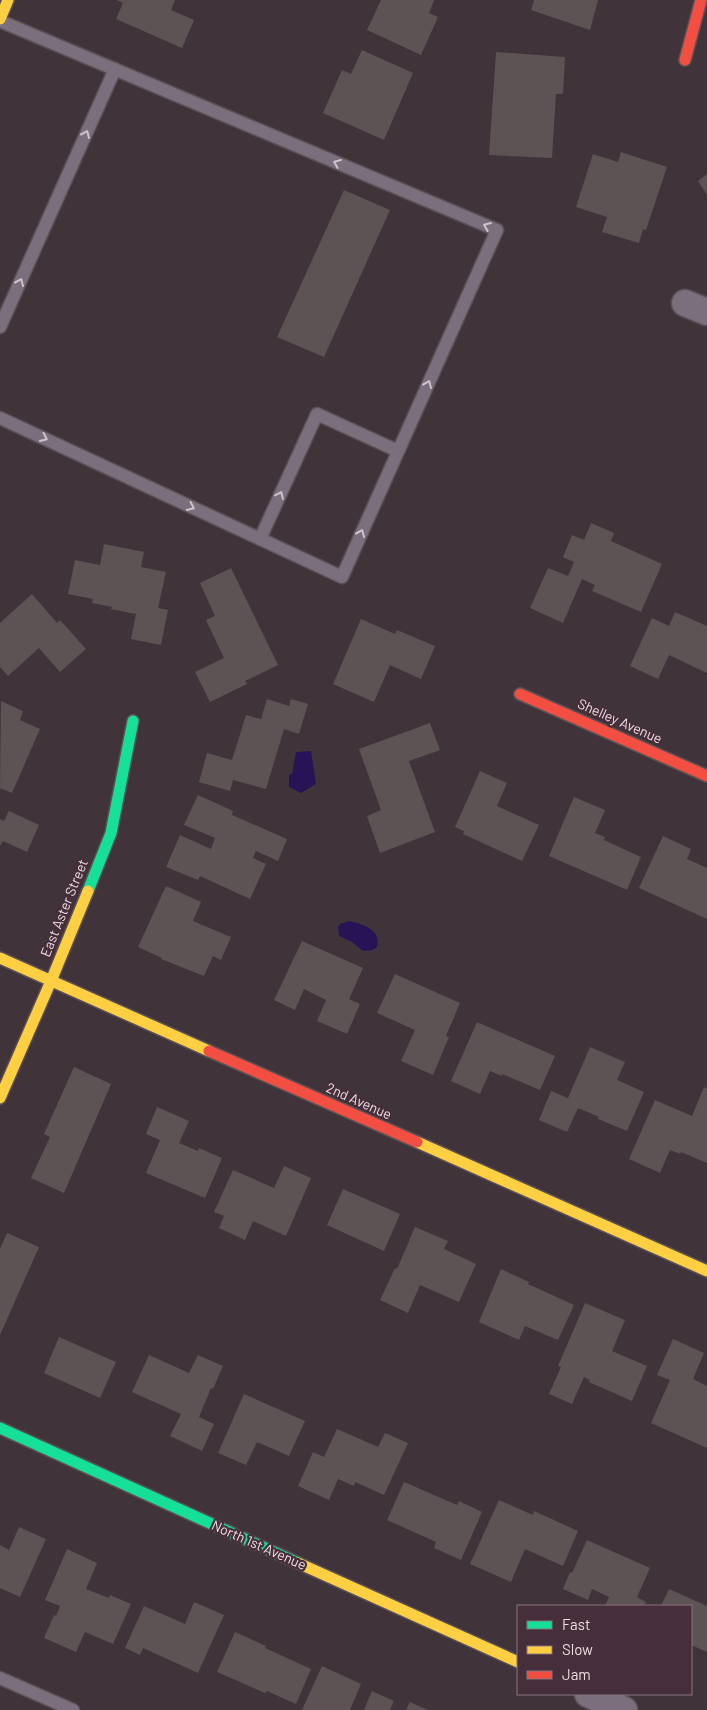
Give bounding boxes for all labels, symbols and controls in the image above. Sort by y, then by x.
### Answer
one-way arrow [79,130,90,139]
one-way arrow [333,158,342,169]
one-way arrow [483,221,492,232]
one-way arrow [13,278,24,287]
one-way arrow [421,380,432,389]
one-way arrow [39,432,48,442]
one-way arrow [274,491,284,500]
one-way arrow [186,501,195,511]
one-way arrow [355,529,366,538]
street label: Shelley Avenue [575,694,665,747]
street label: East Aster Street [36,856,91,959]
street label: 2nd Avenue [324,1079,395,1123]
street label: North 1st Avenue [209,1516,309,1573]
legend [517,1605,692,1695]
text: Fast [562,1615,590,1633]
text: Slow [562,1640,593,1658]
text: Jam [562,1665,591,1683]

